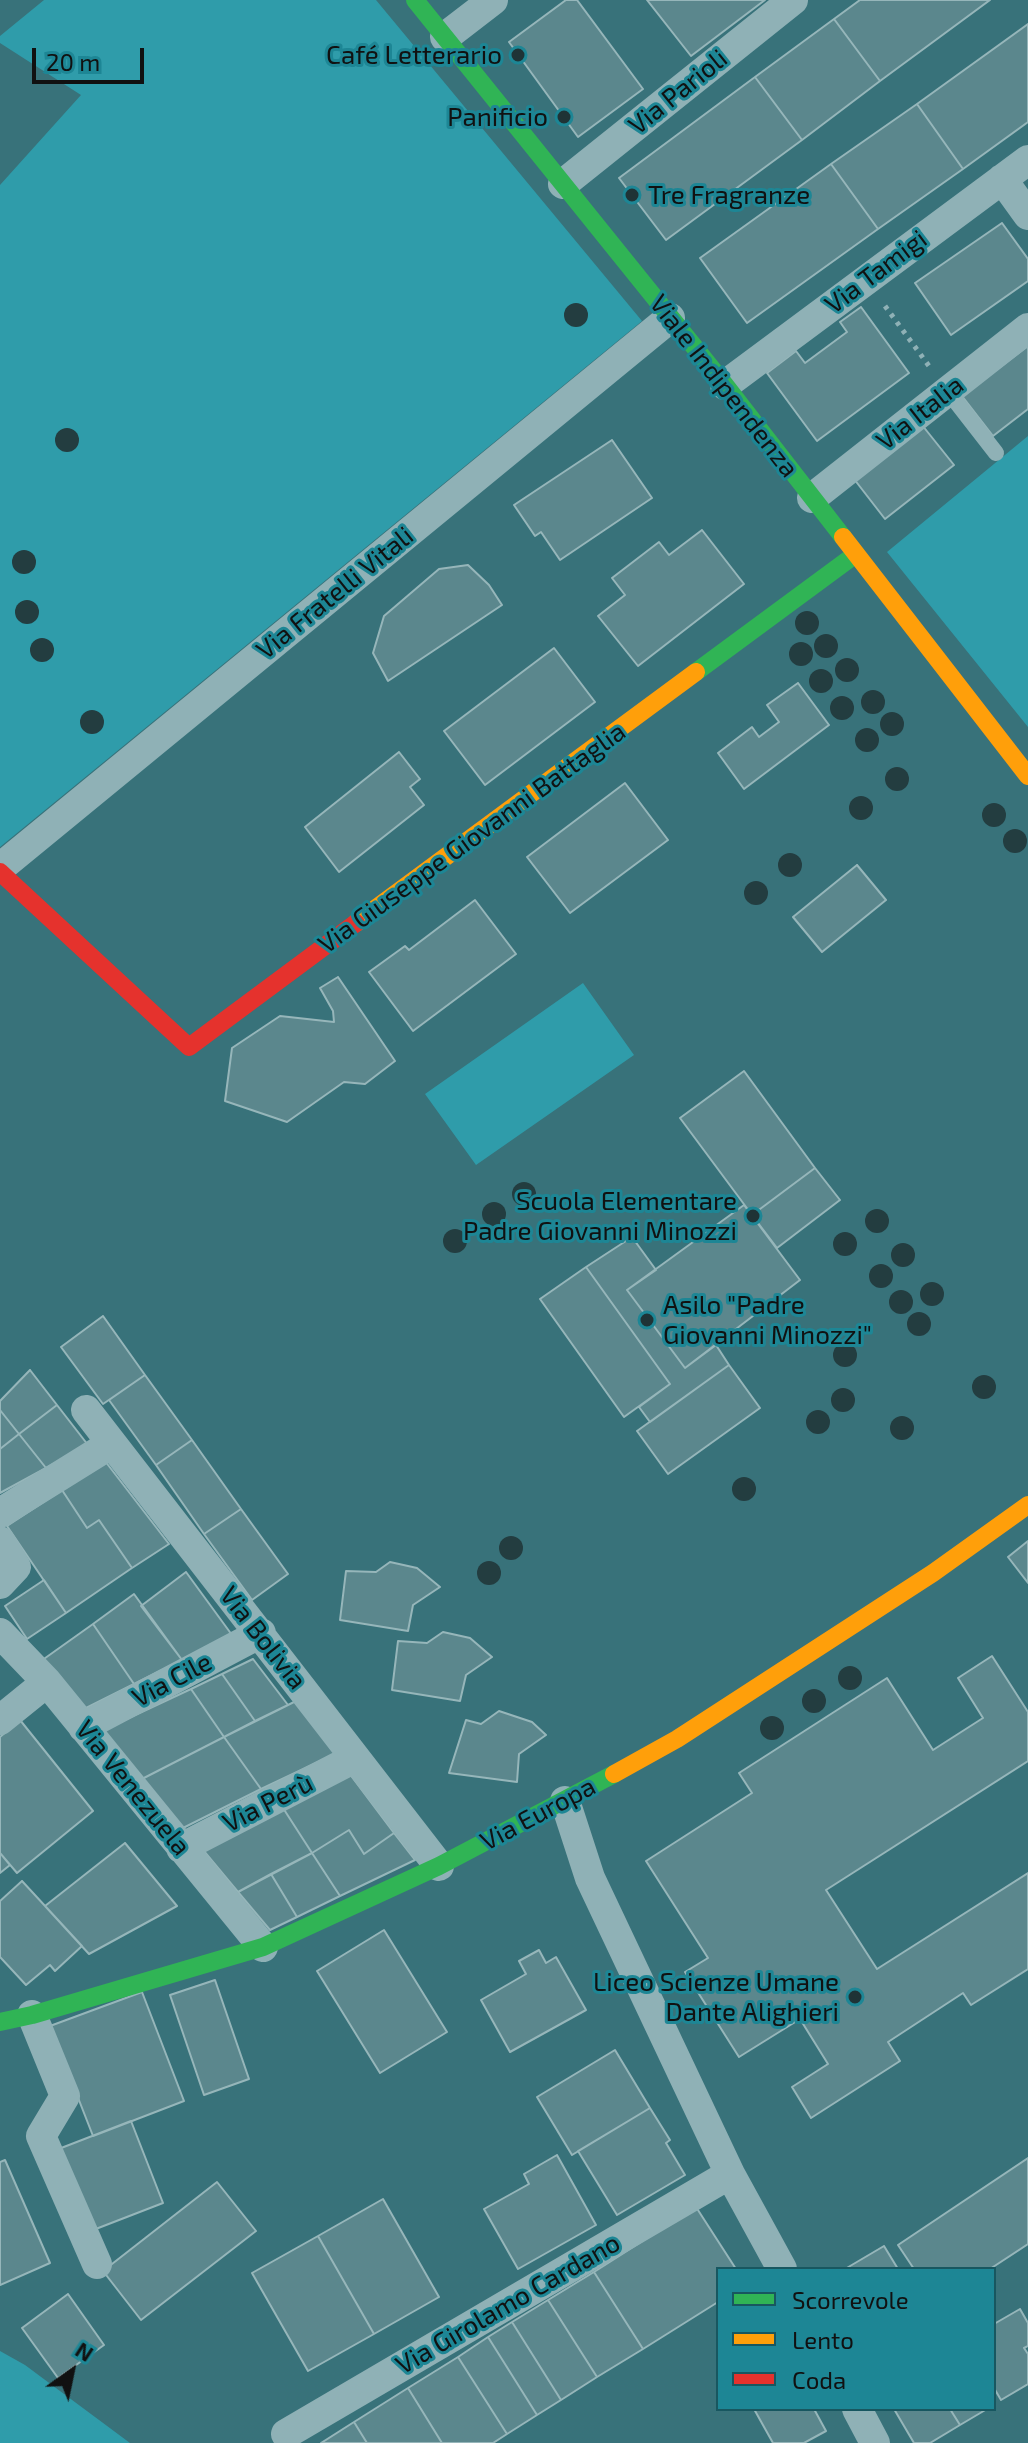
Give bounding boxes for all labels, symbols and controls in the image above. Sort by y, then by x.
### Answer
scale bar [36,32,148,82]
place label: Café Letterario [326,39,502,71]
street label: Via Parioli [622,43,734,141]
marker: Café Letterario [509,46,527,64]
text: 20 m [46,47,100,76]
place label: Panificio [447,101,548,133]
marker: Panificio [555,108,573,126]
place label: Tre Fragranze [648,179,810,211]
marker: Tre Fragranze [623,186,641,204]
street label: Via Tamigi [819,224,933,320]
street label: Viale Indipendenza [643,289,805,483]
street label: Via Italia [870,369,970,457]
street label: Via Fratelli Vitali [250,520,420,666]
street label: Via Giuseppe Giovanni Battaglia [312,716,632,960]
place label: Scuola Elementare Padre Giovanni Minozzi [463,1185,737,1246]
marker: Scuola Elementare Padre Giovanni Minozzi [744,1207,762,1225]
place label: Asilo "Padre Giovanni Minozzi" [663,1289,872,1350]
marker: Asilo "Padre Giovanni Minozzi" [638,1311,656,1329]
street label: Via Bolivia [213,1580,313,1696]
street label: Via Cile [127,1646,217,1714]
street label: Via Venezuela [69,1714,197,1862]
street label: Via Perù [218,1767,318,1839]
street label: Via Europa [475,1771,601,1857]
place label: Liceo Scienze Umane Dante Alighieri [593,1966,839,2028]
marker: Liceo Scienze Umane Dante Alighieri [846,1988,864,2006]
street label: Via Girolamo Cardano [390,2227,626,2381]
legend [716,2267,996,2411]
text: Scorrevole [792,2285,909,2314]
text: Lento [792,2325,854,2354]
north arrow [32,2331,112,2411]
text: N [71,2336,99,2366]
text: Coda [792,2365,846,2394]

